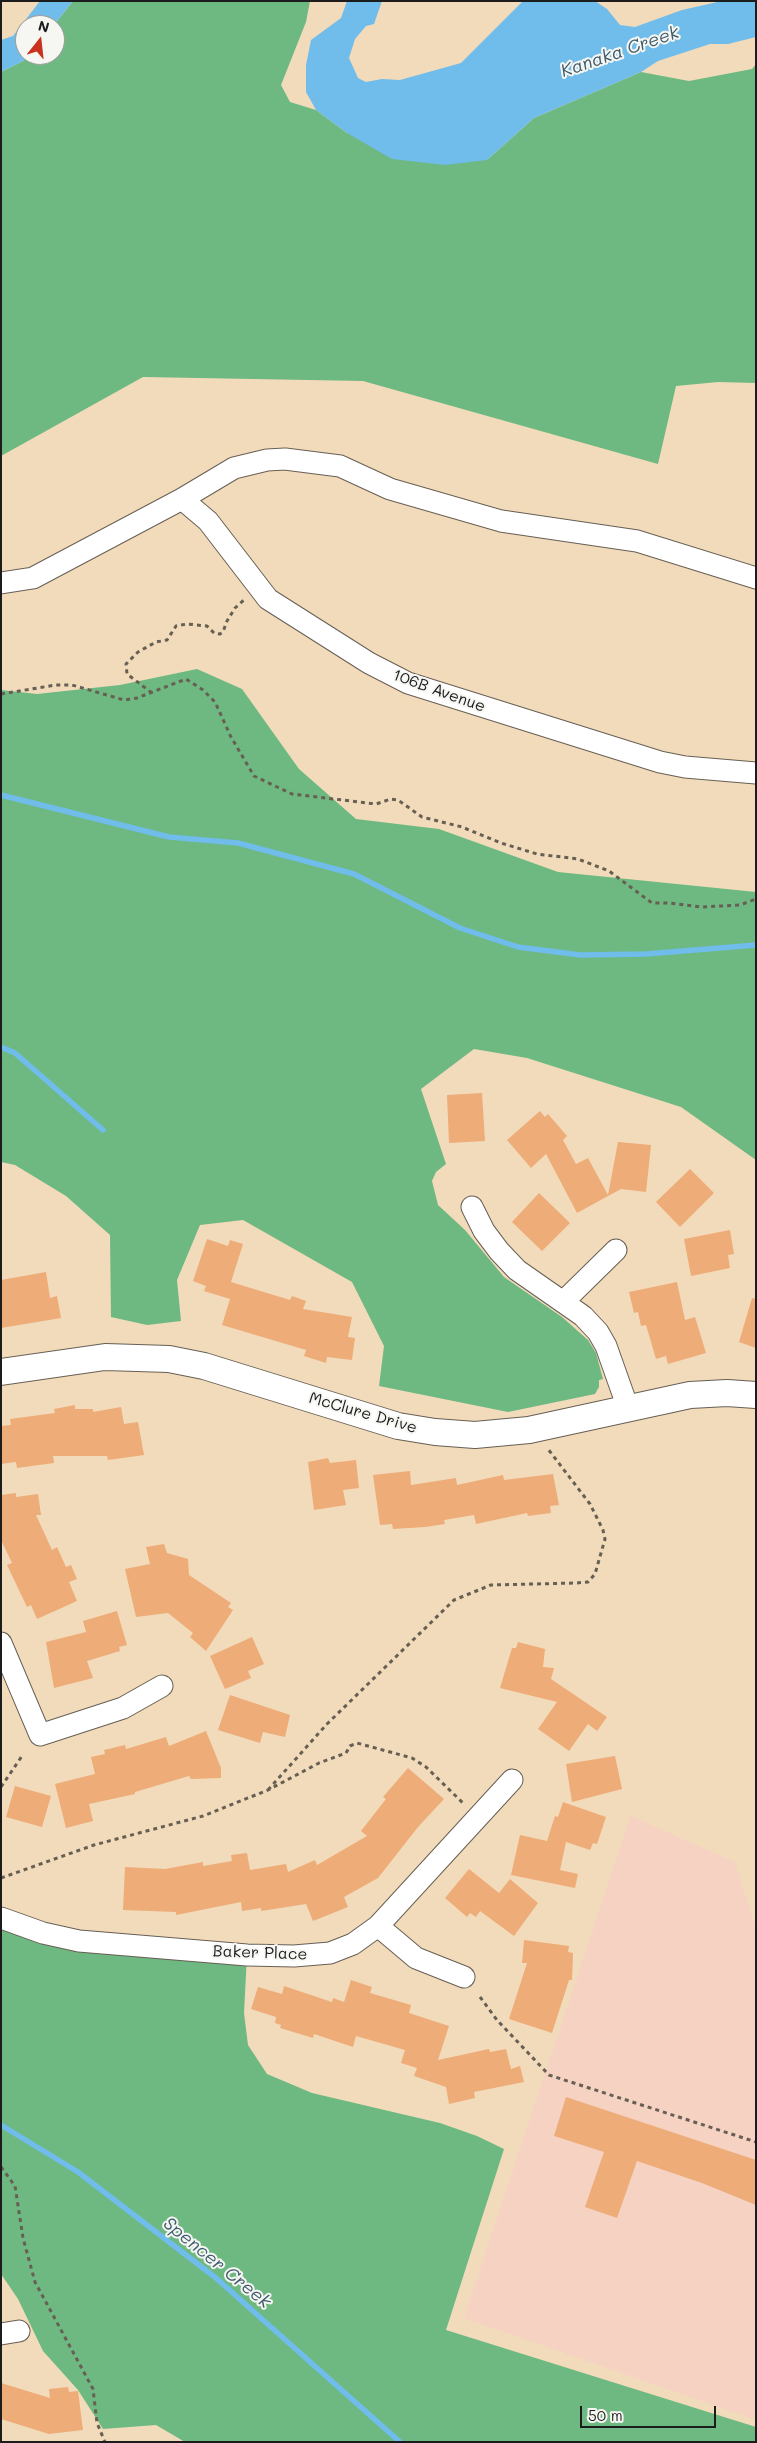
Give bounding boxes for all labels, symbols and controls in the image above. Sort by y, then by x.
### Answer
north arrow [15,15,65,65]
text: N [36,15,52,37]
water label: Kanaka Creek [558,22,682,82]
street label: 106B Avenue [390,665,488,717]
street label: McClure Drive [307,1388,419,1438]
street label: Baker Place [212,1942,308,1964]
water label: Spencer Creek [159,2213,275,2313]
scale bar [582,2396,718,2428]
text: 50 m [588,2405,623,2425]

